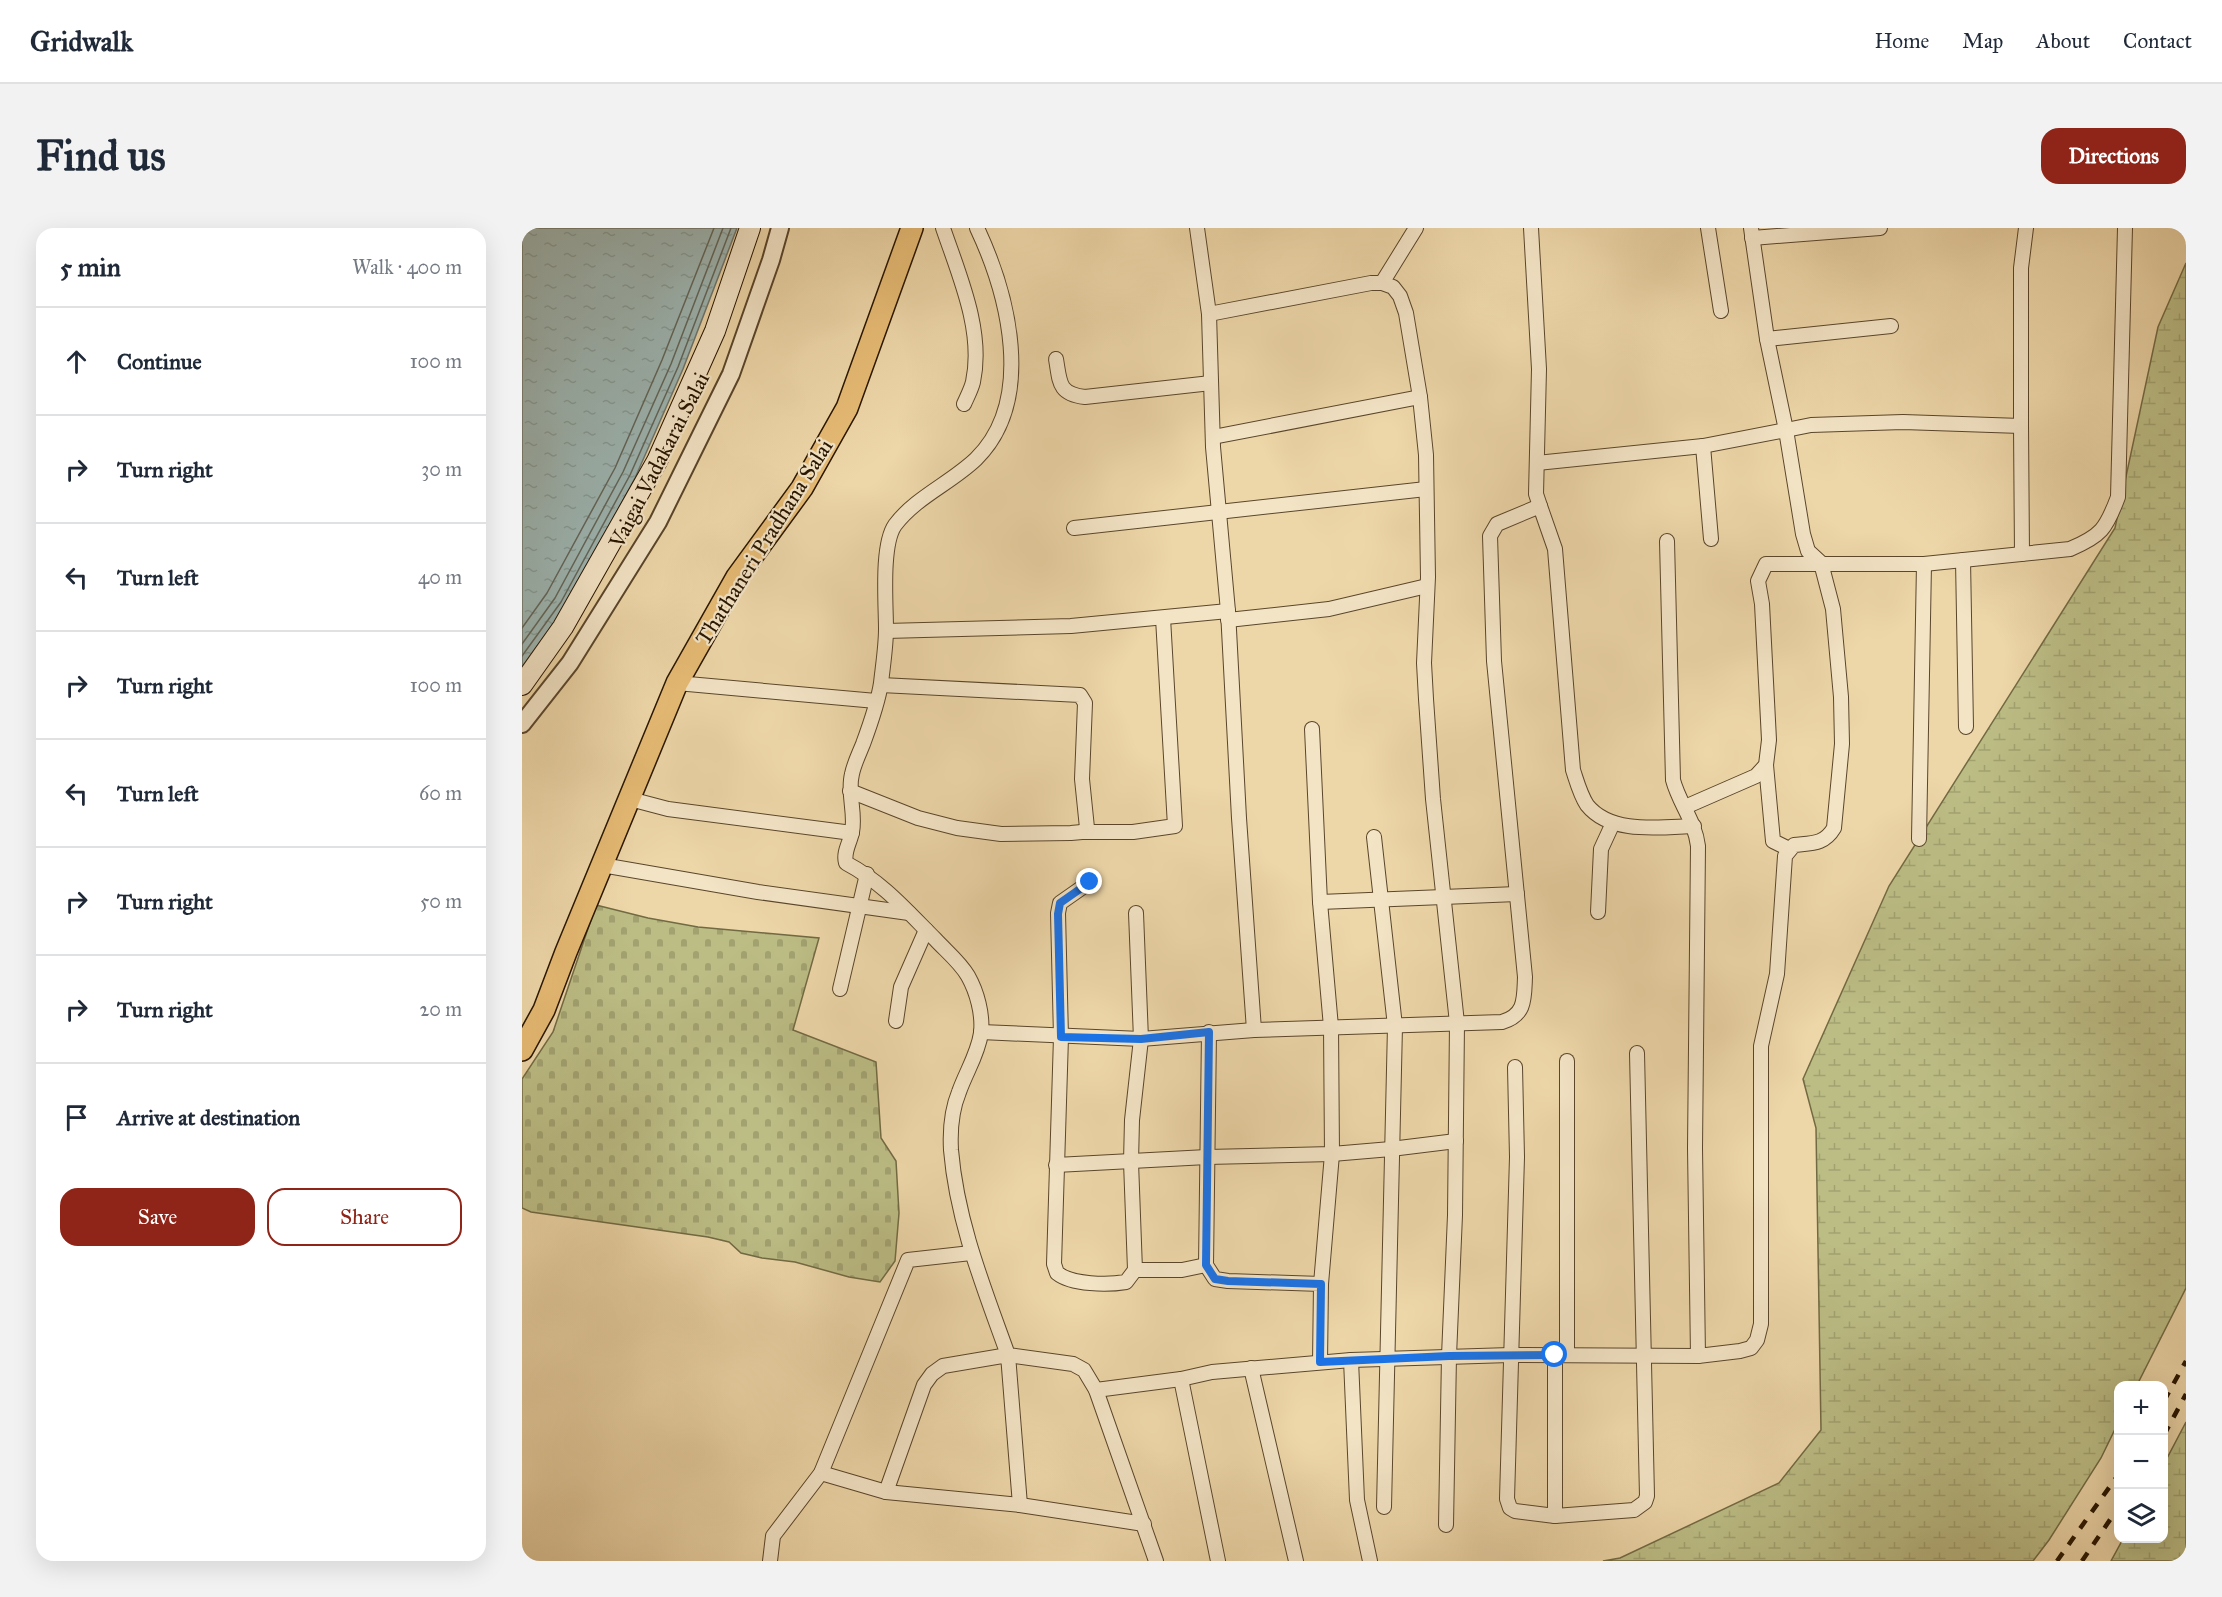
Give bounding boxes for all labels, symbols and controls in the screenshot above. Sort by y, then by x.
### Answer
text: Gridwalk [30,24,133,59]
text: Home [1874,28,1929,54]
text: Map [1962,28,2003,54]
text: About [2036,28,2090,54]
text: Contact [2123,28,2192,54]
button: Directions [2041,128,2186,184]
text: Find us [36,130,166,182]
text: 5 min [60,251,121,283]
text: Walk · 400 m [352,255,462,279]
icon: ahead [60,345,93,378]
text: Continue [117,348,202,375]
text: 100 m [410,349,462,373]
street label: Vaigai Vadakarai Salai [603,368,715,553]
street label: Thathaneri Pradhana Salai [690,434,838,650]
icon: right [60,453,93,486]
text: Turn right [117,456,213,483]
text: 30 m [421,457,462,481]
icon: left [60,561,93,594]
text: Turn left [117,564,199,591]
text: 40 m [418,565,462,589]
icon: right [60,669,93,702]
text: Turn right [117,672,213,699]
text: 100 m [410,673,462,697]
icon: left [60,777,93,810]
text: Turn left [117,780,199,807]
text: 60 m [419,781,462,805]
route end [1076,868,1102,894]
icon: right [60,885,93,918]
text: Turn right [117,888,213,915]
text: 50 m [420,889,462,913]
icon: right [60,993,93,1026]
text: Turn right [117,996,213,1023]
text: 20 m [419,997,462,1021]
icon: arrive [60,1101,93,1134]
text: Arrive at destination [117,1104,300,1131]
button: Save [60,1188,255,1246]
button: Share [267,1188,462,1246]
route start [1541,1341,1567,1367]
map controls [2114,1381,2168,1543]
button: + [2114,1381,2168,1435]
button: − [2114,1435,2168,1489]
button: layers [2114,1489,2168,1543]

